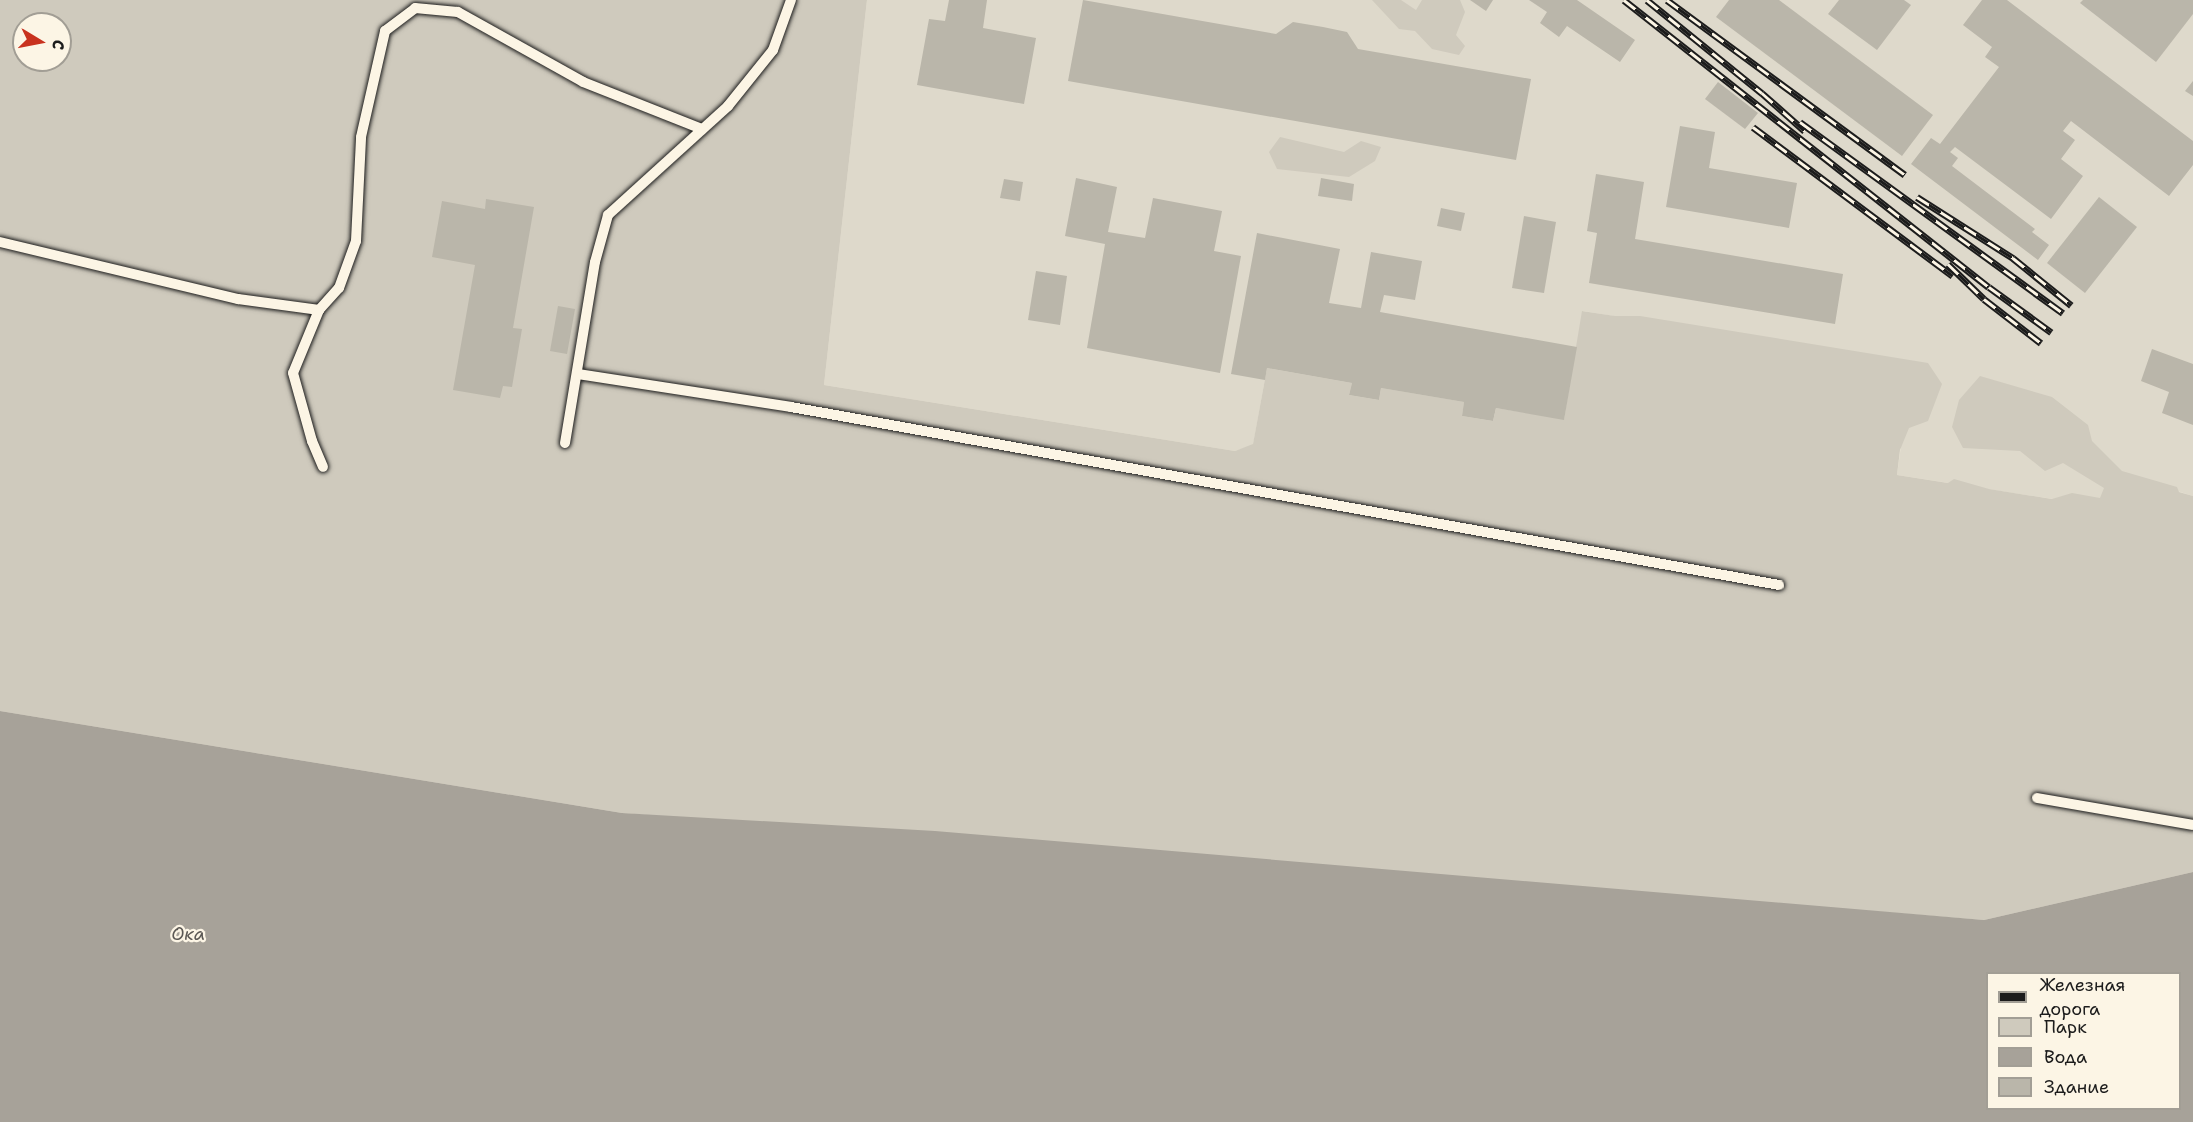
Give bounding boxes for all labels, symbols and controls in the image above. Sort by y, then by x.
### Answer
north arrow [12,12,72,72]
text: С [47,38,69,52]
water label: Ока [171,923,205,945]
legend [1986,972,2181,1110]
text: Железная дорога [2039,973,2125,1021]
text: Парк [2044,1015,2087,1039]
text: Вода [2044,1045,2087,1069]
text: Здание [2044,1075,2109,1099]

